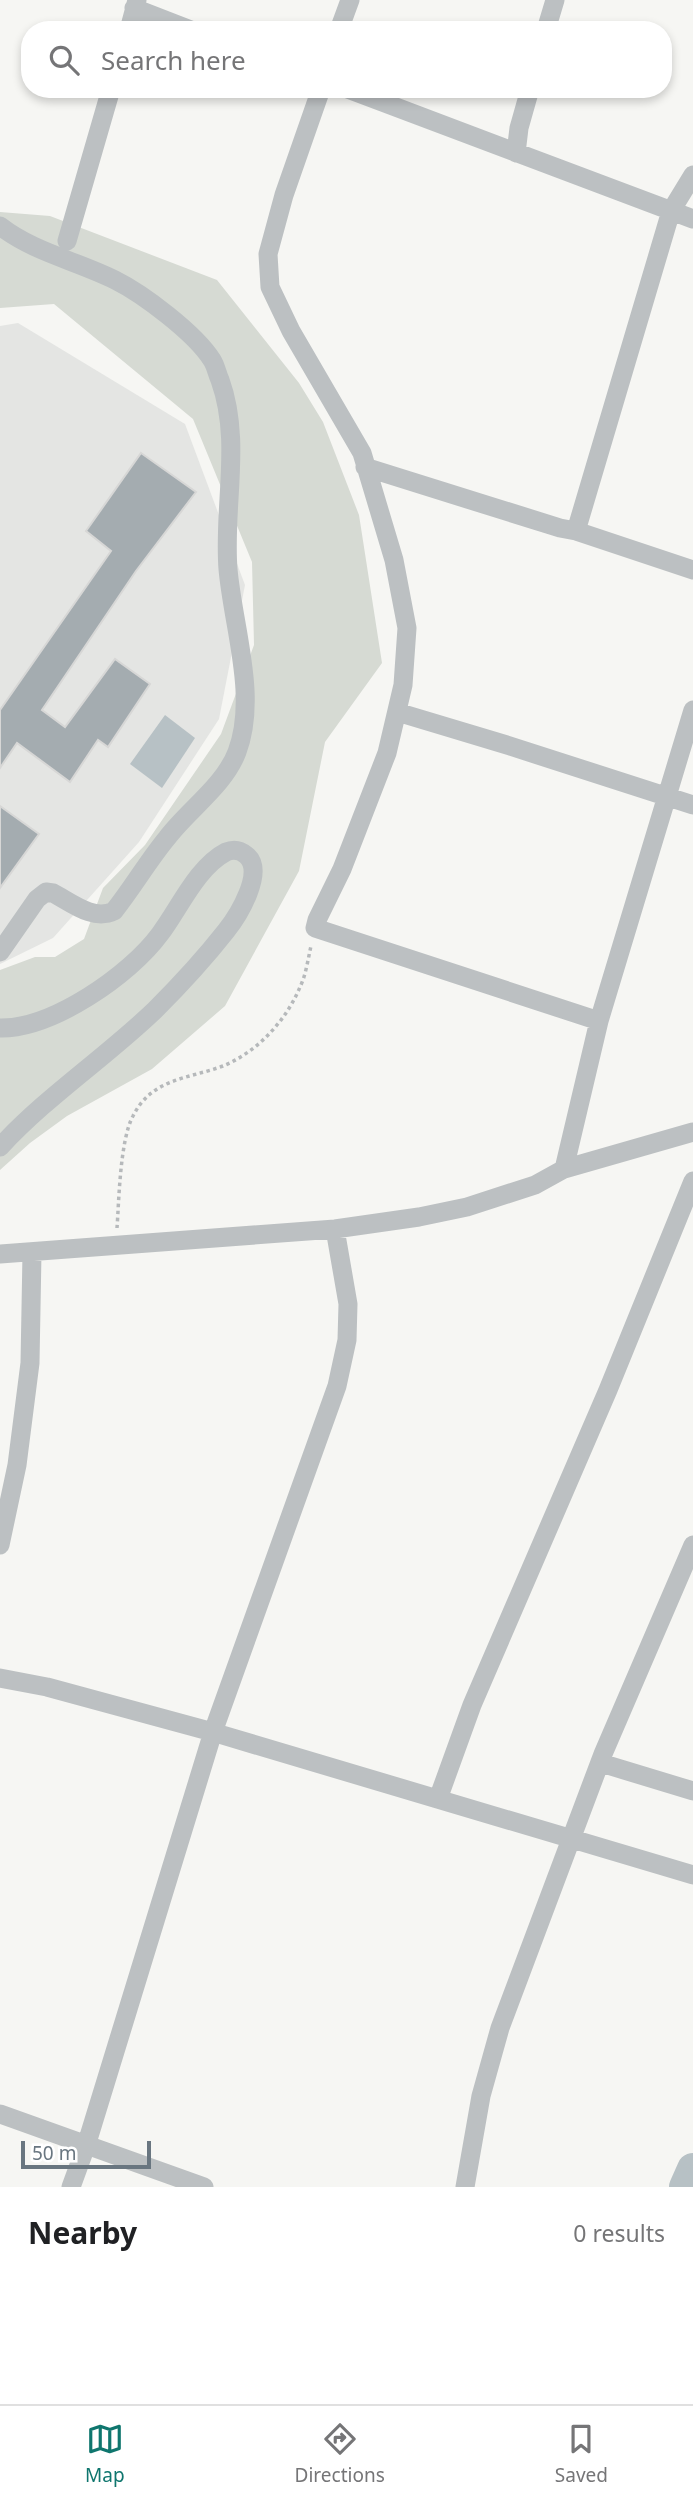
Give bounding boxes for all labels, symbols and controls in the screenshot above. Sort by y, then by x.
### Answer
search box [21,21,672,98]
icon: search [45,41,83,79]
text: Search here [101,42,246,78]
scale bar [21,2138,150,2170]
text: 50 m [32,2140,76,2166]
text: Nearby [28,2212,137,2253]
text: 0 results [573,2217,665,2249]
tab: Map [85,2420,125,2488]
tab: Directions [295,2420,385,2488]
tab: Saved [555,2420,608,2488]

